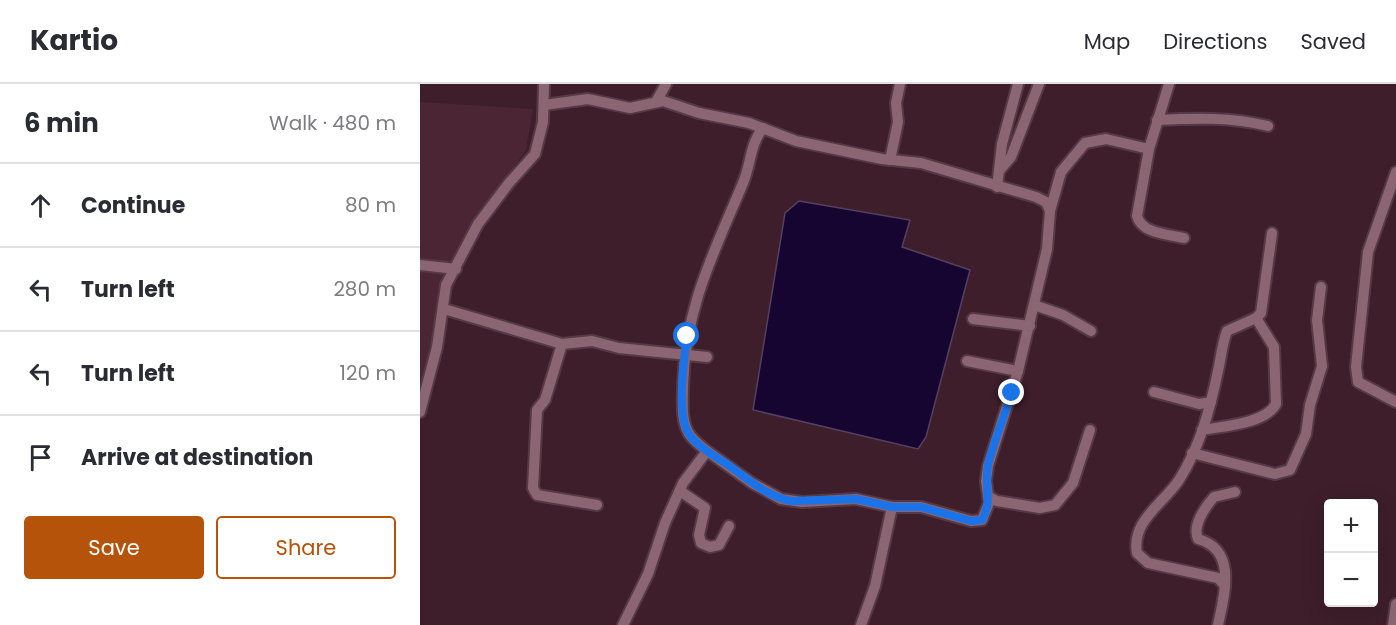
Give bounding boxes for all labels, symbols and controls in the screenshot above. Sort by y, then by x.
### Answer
text: Kartio [30,21,118,60]
text: Map [1084,27,1130,56]
text: Directions [1163,27,1267,56]
text: Saved [1300,27,1366,56]
text: 6 min [24,105,99,141]
text: Walk · 480 m [269,109,396,137]
icon: ahead [24,189,57,222]
text: Continue [81,190,185,221]
text: 80 m [345,191,396,219]
icon: left [24,273,57,306]
text: Turn left [81,274,175,305]
text: 280 m [333,275,396,303]
route start [673,322,699,348]
icon: left [24,357,57,390]
text: Turn left [81,358,175,389]
text: 120 m [340,359,396,387]
route end [998,379,1024,405]
icon: arrive [24,441,57,474]
text: Arrive at destination [81,442,313,473]
map controls [1324,499,1378,607]
button: + [1324,499,1378,553]
button: Save [24,516,204,579]
button: Share [216,516,396,579]
button: − [1324,553,1378,607]

